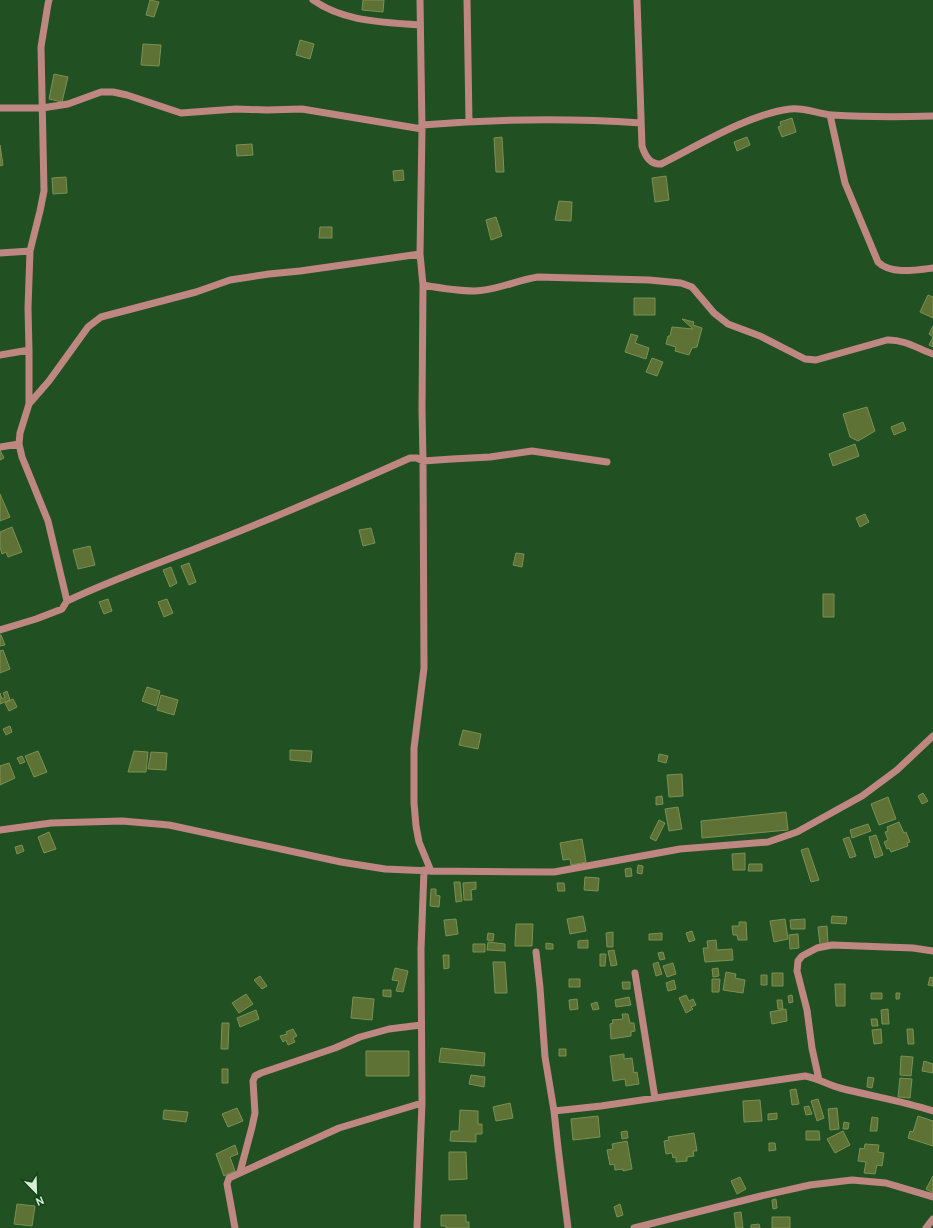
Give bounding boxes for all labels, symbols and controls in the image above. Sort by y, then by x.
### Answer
north arrow [16,1172,56,1212]
text: N [33,1192,46,1208]

